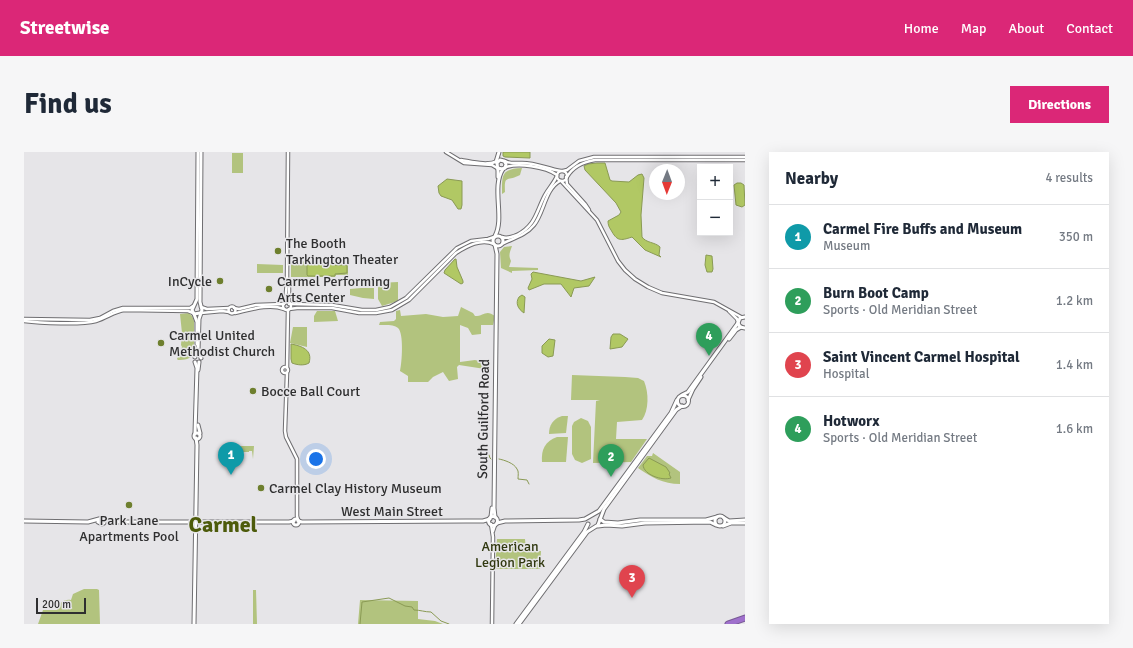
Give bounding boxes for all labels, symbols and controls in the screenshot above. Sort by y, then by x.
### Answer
text: Streetwise [20,16,110,40]
text: Home [904,20,939,37]
text: Map [961,20,986,37]
text: About [1008,20,1044,37]
text: Contact [1066,20,1113,37]
button: Directions [1010,86,1109,123]
text: Find us [24,87,112,121]
north arrow [649,164,685,200]
map controls [697,164,733,236]
button: + [697,164,733,200]
text: Nearby [785,168,838,189]
text: 4 results [1045,170,1093,186]
button: − [697,200,733,236]
text: Carmel Fire Buffs and Museum [823,220,1022,238]
text: 1 [794,229,802,245]
text: 350 m [1059,229,1093,245]
place label: The Booth Tarkington Theater [286,235,399,268]
text: Museum [823,238,870,254]
marker: The Booth Tarkington Theater [273,246,283,256]
place label: InCycle [168,273,212,290]
place label: Carmel Performing Arts Center [277,273,390,306]
marker: InCycle [215,276,225,286]
marker: Carmel Performing Arts Center [264,284,274,294]
text: Burn Boot Camp [823,284,929,302]
text: 2 [794,293,802,309]
text: 1.2 km [1056,293,1093,309]
text: Sports · Old Meridian Street [823,302,977,318]
pin: 4 [696,323,722,356]
place label: Carmel United Methodist Church [169,327,275,360]
marker: Carmel United Methodist Church [156,338,166,348]
text: Saint Vincent Carmel Hospital [823,348,1020,366]
text: 3 [794,357,802,373]
text: 1.4 km [1056,357,1093,373]
street label: South Guilford Road [474,359,493,479]
text: Hospital [823,366,870,382]
place label: Bocce Ball Court [261,383,360,400]
marker: Bocce Ball Court [248,386,258,396]
text: Hotworx [823,412,879,430]
text: 4 [794,421,802,437]
text: 1.6 km [1056,421,1093,437]
text: Sports · Old Meridian Street [823,430,977,446]
pin: 1 [218,442,244,475]
pin: 2 [598,444,624,477]
your location [306,449,326,469]
place label: Carmel Clay History Museum [269,480,442,497]
marker: Carmel Clay History Museum [256,483,266,493]
marker: Park Lane Apartments Pool [124,500,134,510]
street label: West Main Street [341,503,443,520]
district label: Carmel [189,511,258,538]
place label: Park Lane Apartments Pool [79,512,179,545]
park label: American Legion Park [475,538,545,571]
pin: 3 [619,565,645,598]
scale bar [36,596,86,615]
text: 200 m [42,598,71,611]

